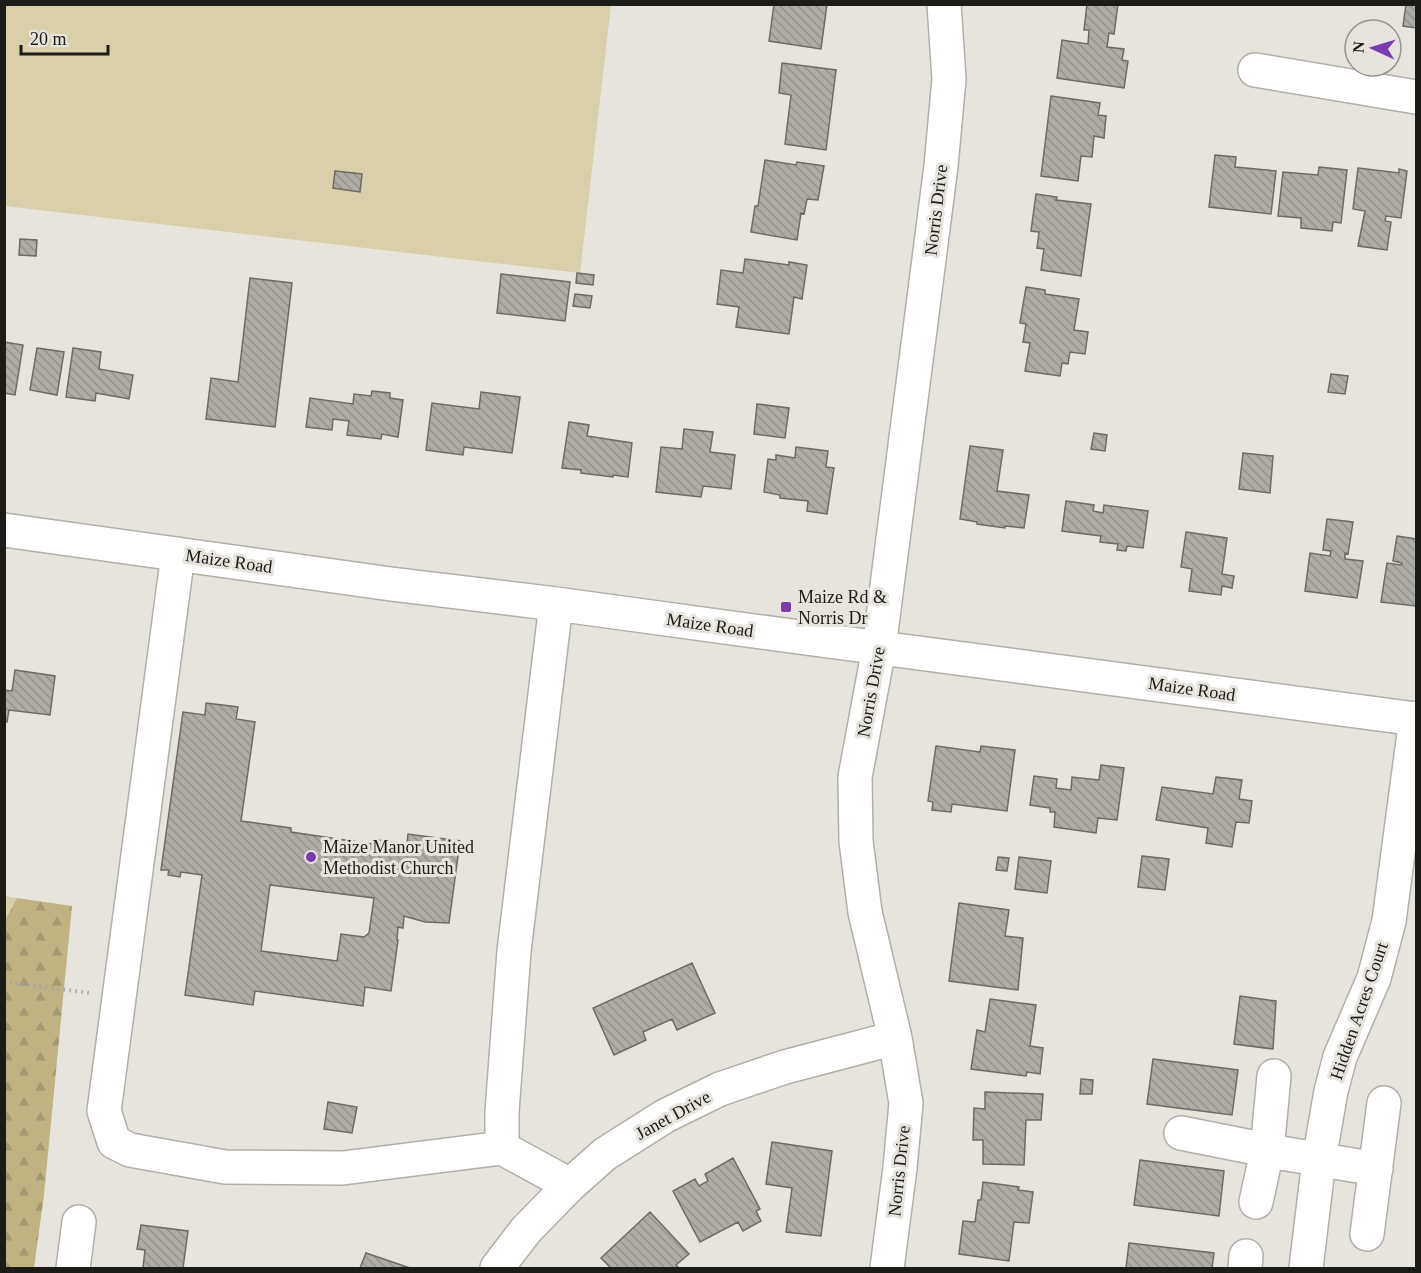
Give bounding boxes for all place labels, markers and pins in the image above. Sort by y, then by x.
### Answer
place label: Maize Rd & Norris Dr [798,587,887,628]
marker: Maize Rd & Norris Dr [779,600,793,614]
place label: Maize Manor United Methodist Church [323,837,474,878]
marker: Maize Manor United Methodist Church [304,850,318,864]

